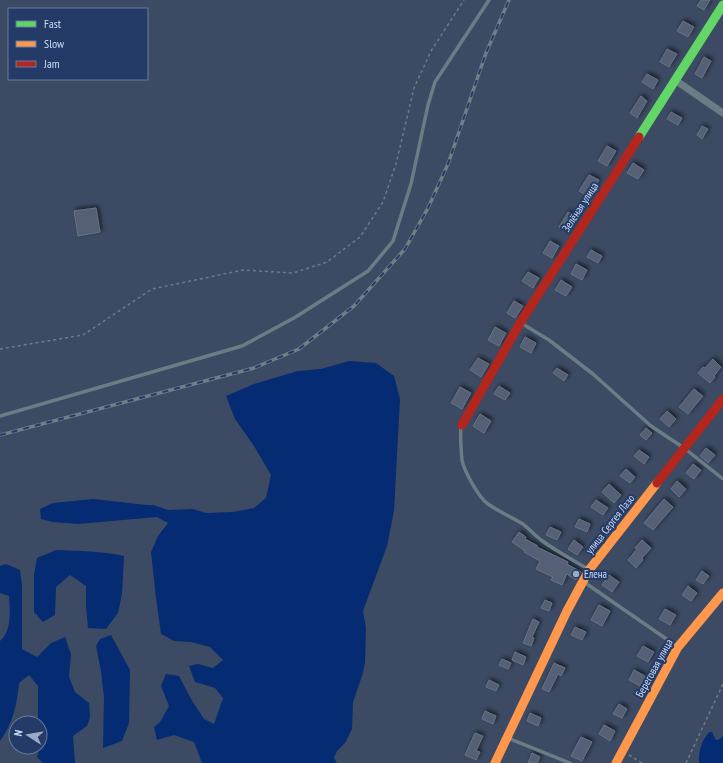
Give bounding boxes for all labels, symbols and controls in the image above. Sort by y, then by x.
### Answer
legend [8,8,148,80]
text: Fast [44,16,62,31]
text: Slow [44,36,65,51]
text: Jam [43,56,60,71]
street label: Зелёная улица [559,180,601,234]
street label: улица Сергея Лазо [582,491,638,557]
place label: Елена [584,567,607,581]
marker: Елена [571,569,581,579]
street label: Береговая улица [632,636,676,700]
north arrow [8,715,48,755]
text: N [11,729,26,737]

